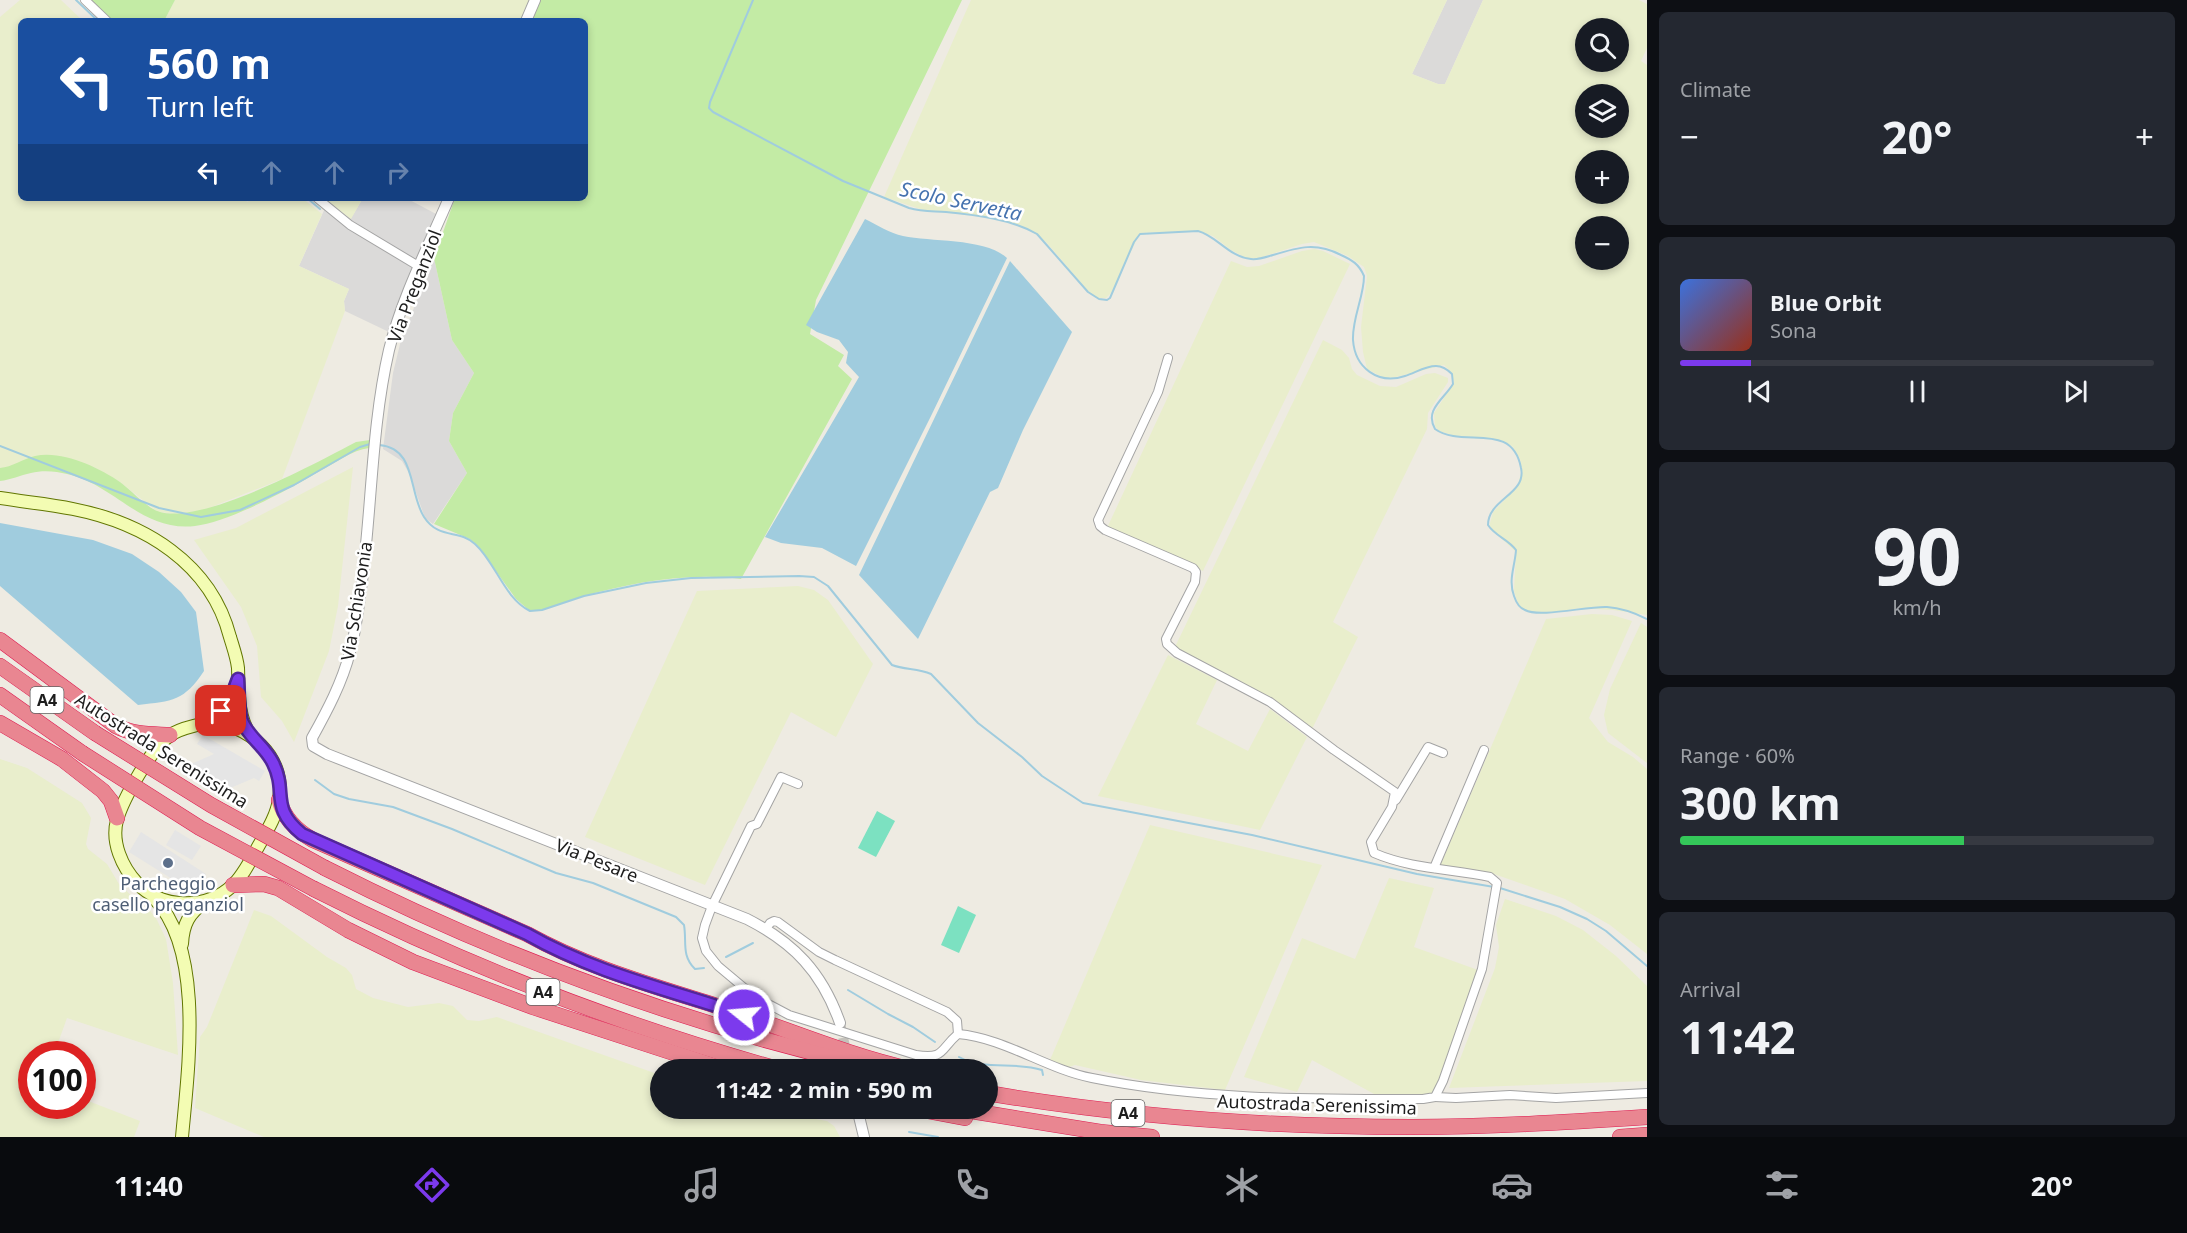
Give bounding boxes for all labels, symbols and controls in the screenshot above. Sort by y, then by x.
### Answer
map controls [1575,18,1629,270]
button: search [1575,18,1629,72]
text: 560 m [147,34,271,91]
icon: left [48,42,126,120]
text: Climate [1680,76,1751,103]
button: layers [1575,84,1629,138]
text: Turn left [147,88,253,125]
text: 20° [1882,106,1952,167]
text: − [1680,114,1699,159]
text: + [2135,114,2154,159]
button: + [1575,150,1629,204]
icon: left [192,156,225,189]
icon: ahead [255,156,288,189]
icon: ahead [318,156,351,189]
icon: right [381,156,414,189]
water label: Scolo Servetta [898,175,1024,227]
button: − [1575,216,1629,270]
street label: Via Preganziol [381,226,447,346]
text: Blue Orbit [1770,287,1882,317]
text: Sona [1770,317,1817,344]
icon: previous [1743,375,1776,408]
icon: pause [1901,375,1934,408]
icon: next [2059,375,2092,408]
text: 90 [1872,502,1962,608]
street label: Via Schiavonia [335,540,377,662]
text: km/h [1892,594,1942,621]
pin [195,685,246,736]
road number: A4 [30,687,63,713]
street label: Autostrada Serenissima [71,687,253,813]
icon: arrive [204,694,237,727]
text: Range · 60% [1680,742,1795,769]
text: 300 km [1680,772,1841,833]
street label: Via Pesare [552,833,642,887]
marker: Parcheggio casello preganziol [161,856,175,870]
place label: Parcheggio casello preganziol [92,871,244,916]
text: Arrival [1680,976,1741,1003]
road number: A4 [526,979,560,1005]
position arrow [712,983,776,1047]
text: 11:42 [1680,1006,1796,1067]
speed limit sign: 100 [18,1041,96,1119]
text: 11:42 · 2 min · 590 m [715,1074,933,1104]
street label: Autostrada Serenissima [1217,1089,1417,1119]
road number: A4 [1112,1100,1144,1126]
icon: directions [411,1164,453,1206]
icon: music [681,1164,723,1206]
icon: phone [951,1164,993,1206]
icon: climate [1221,1164,1263,1206]
icon: car [1491,1164,1533,1206]
icon: filters [1761,1164,1803,1206]
text: 11:40 [114,1167,183,1204]
text: 20° [2031,1167,2073,1204]

